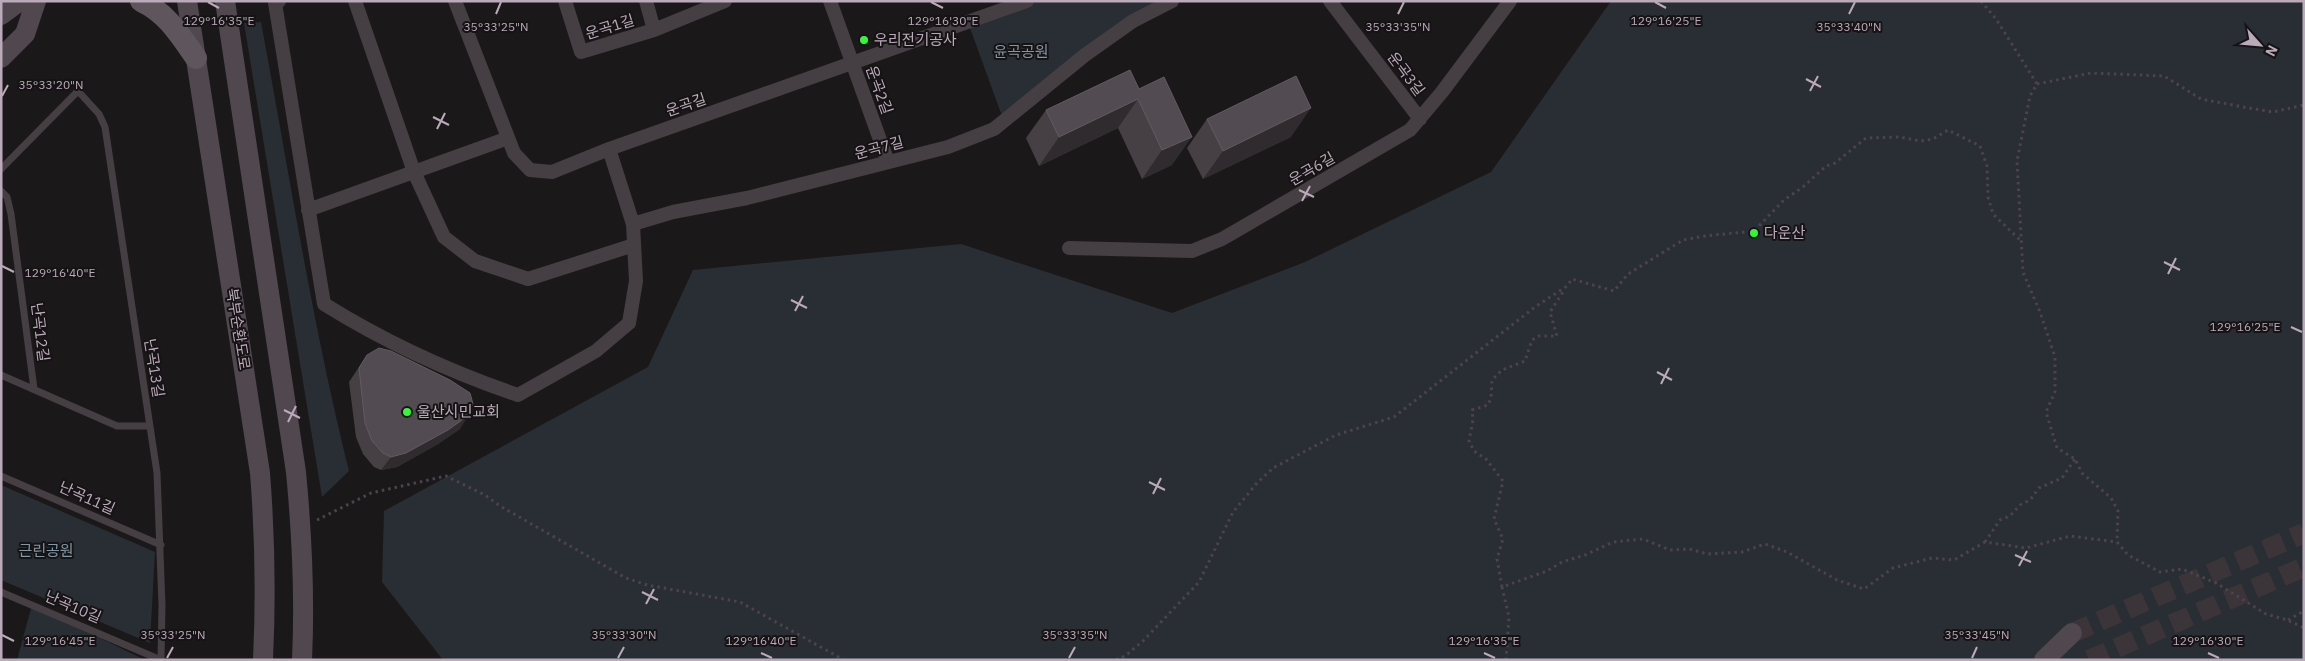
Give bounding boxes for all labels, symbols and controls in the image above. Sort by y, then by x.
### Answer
street label: 운곡1길 [583,10,637,43]
text: 129°16'35"E [184,13,254,28]
text: 129°16'30"E [908,13,978,28]
text: 129°16'25"E [1631,13,1701,28]
text: 35°33'25"N [463,19,529,34]
text: 35°33'35"N [1365,19,1431,34]
text: 35°33'40"N [1816,19,1882,34]
north arrow [2235,20,2285,70]
place label: 우리전기공사 [874,30,957,49]
marker: 우리전기공사 [858,34,870,46]
park label: 윤곡공원 [993,42,1049,61]
text: N [2261,42,2282,60]
street label: 운곡3길 [1384,48,1429,100]
street label: 운곡2길 [862,63,897,117]
text: 35°33'20"N [18,77,84,92]
street label: 운곡길 [663,89,709,120]
street label: 운곡7길 [852,132,906,163]
street label: 운곡6길 [1285,148,1338,189]
place label: 다운산 [1764,223,1806,242]
marker: 다운산 [1748,227,1760,239]
text: 129°16'40"E [25,265,95,280]
street label: 북부순환도로 [223,287,254,371]
street label: 난곡12길 [27,301,54,363]
text: 129°16'25"E [2210,319,2280,334]
street label: 난곡13길 [140,337,169,399]
place label: 울산시민교회 [417,402,500,421]
marker: 울산시민교회 [401,406,413,418]
street label: 난곡11길 [56,477,118,518]
park label: 근린공원 [18,541,74,560]
street label: 난곡10길 [42,586,104,627]
text: 35°33'25"N [140,627,206,642]
text: 35°33'30"N [591,627,657,642]
text: 35°33'35"N [1042,627,1108,642]
text: 35°33'45"N [1944,627,2010,642]
text: 129°16'45"E [25,633,95,648]
text: 129°16'40"E [726,633,796,648]
text: 129°16'35"E [1449,633,1519,648]
text: 129°16'30"E [2173,633,2243,648]

